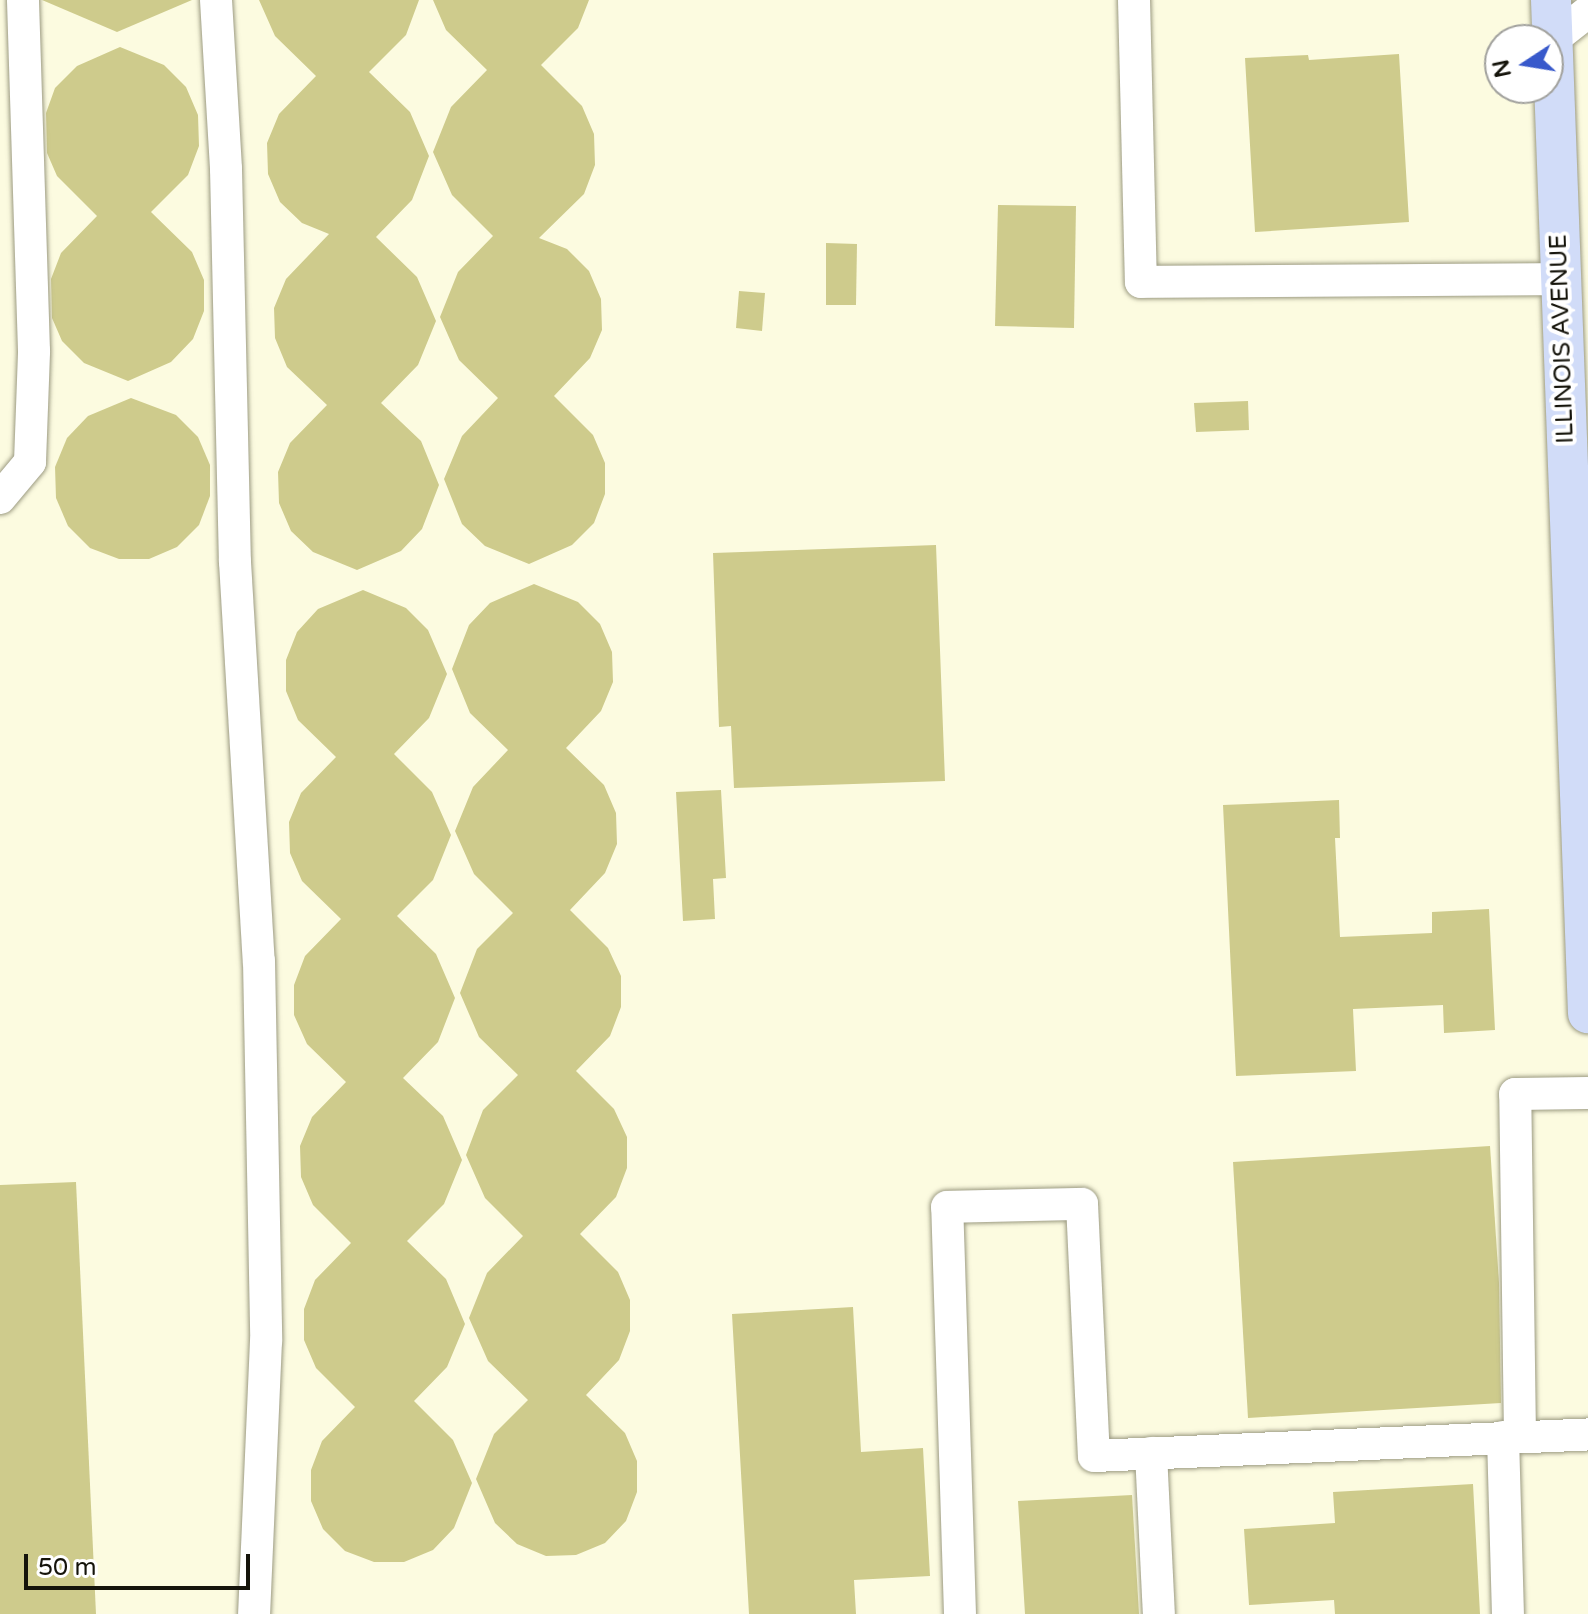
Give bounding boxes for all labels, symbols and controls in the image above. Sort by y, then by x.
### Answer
north arrow [1484,24,1564,104]
text: N [1488,57,1517,80]
street label: ILLINOIS AVENUE [1544,234,1580,444]
scale bar [28,1538,254,1588]
text: 50 m [38,1553,96,1582]

